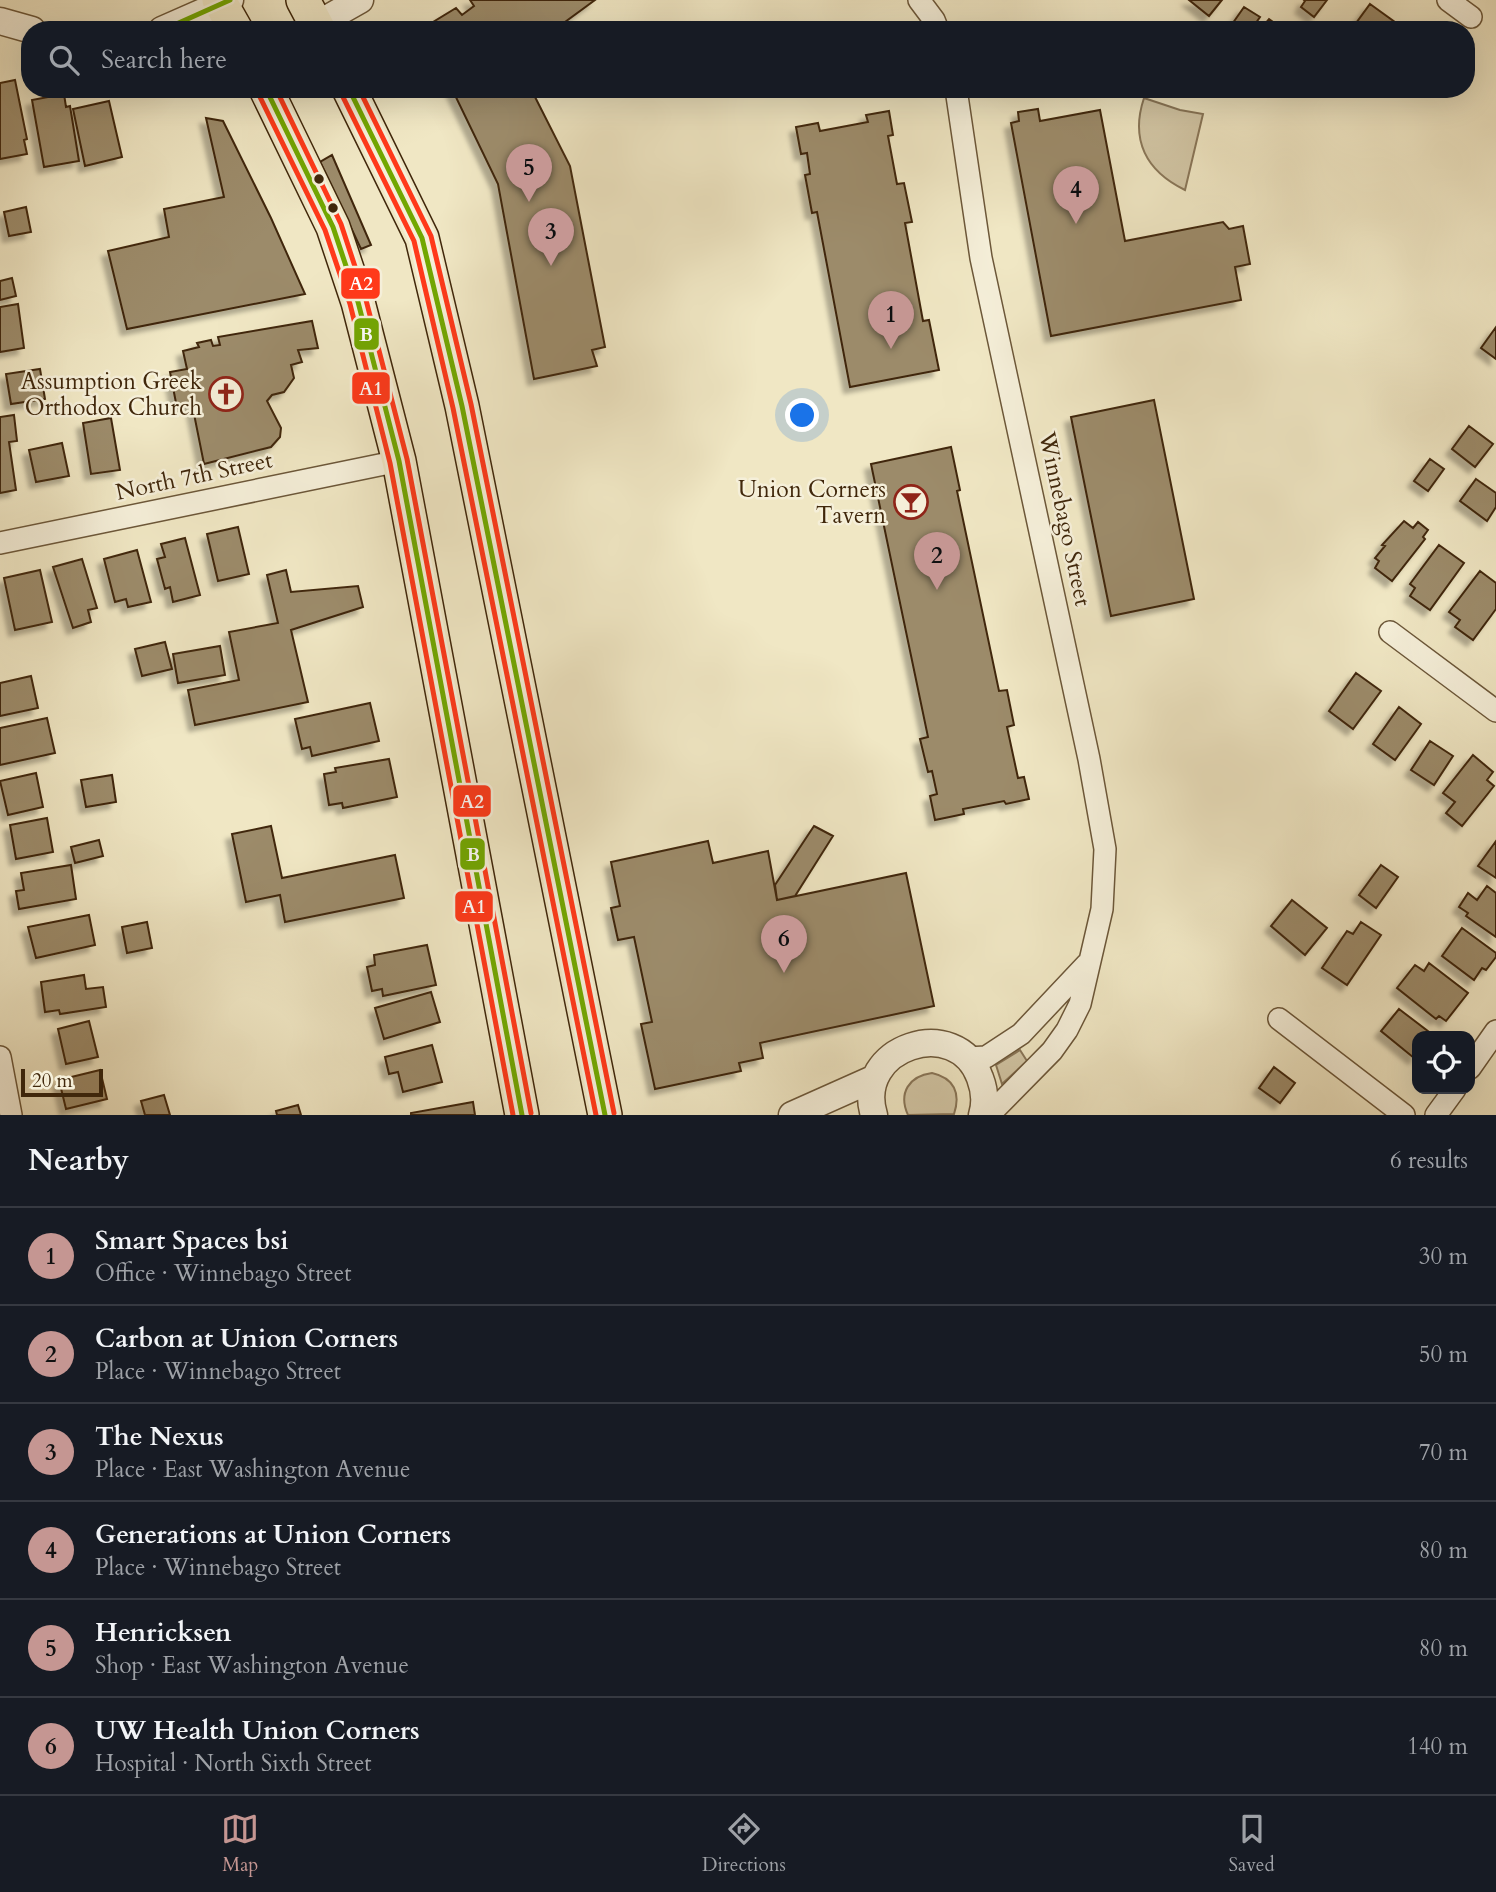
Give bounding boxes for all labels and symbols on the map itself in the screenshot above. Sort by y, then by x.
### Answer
pin: 5 [506,144,552,202]
pin: 4 [1053,166,1099,224]
unlabelled marker [312,172,326,186]
unlabelled marker [326,201,340,215]
pin: 3 [528,208,574,266]
line badge: A2 [340,267,381,300]
text: A2 [349,271,373,297]
pin: 1 [868,291,914,349]
line badge: B [353,317,380,351]
text: B [359,322,373,348]
place label: Assumption Greek Orthodox Church [21,366,203,423]
line badge: A1 [351,371,391,405]
church icon: Assumption Greek Orthodox Church [207,375,245,413]
text: A1 [359,376,383,402]
your location [785,398,819,432]
street label: Winnebago Street [1031,428,1099,609]
street label: North 7th Street [113,444,275,508]
place label: Union Corners Tavern [738,474,886,531]
bar icon: Union Corners Tavern [892,483,930,521]
pin: 2 [914,532,960,590]
line badge: A2 [452,784,492,818]
text: A2 [460,789,484,815]
line badge: B [459,837,486,871]
text: B [466,842,480,868]
line badge: A1 [454,890,494,923]
text: A1 [462,894,486,920]
pin: 6 [761,915,807,973]
scale bar [21,1066,103,1098]

